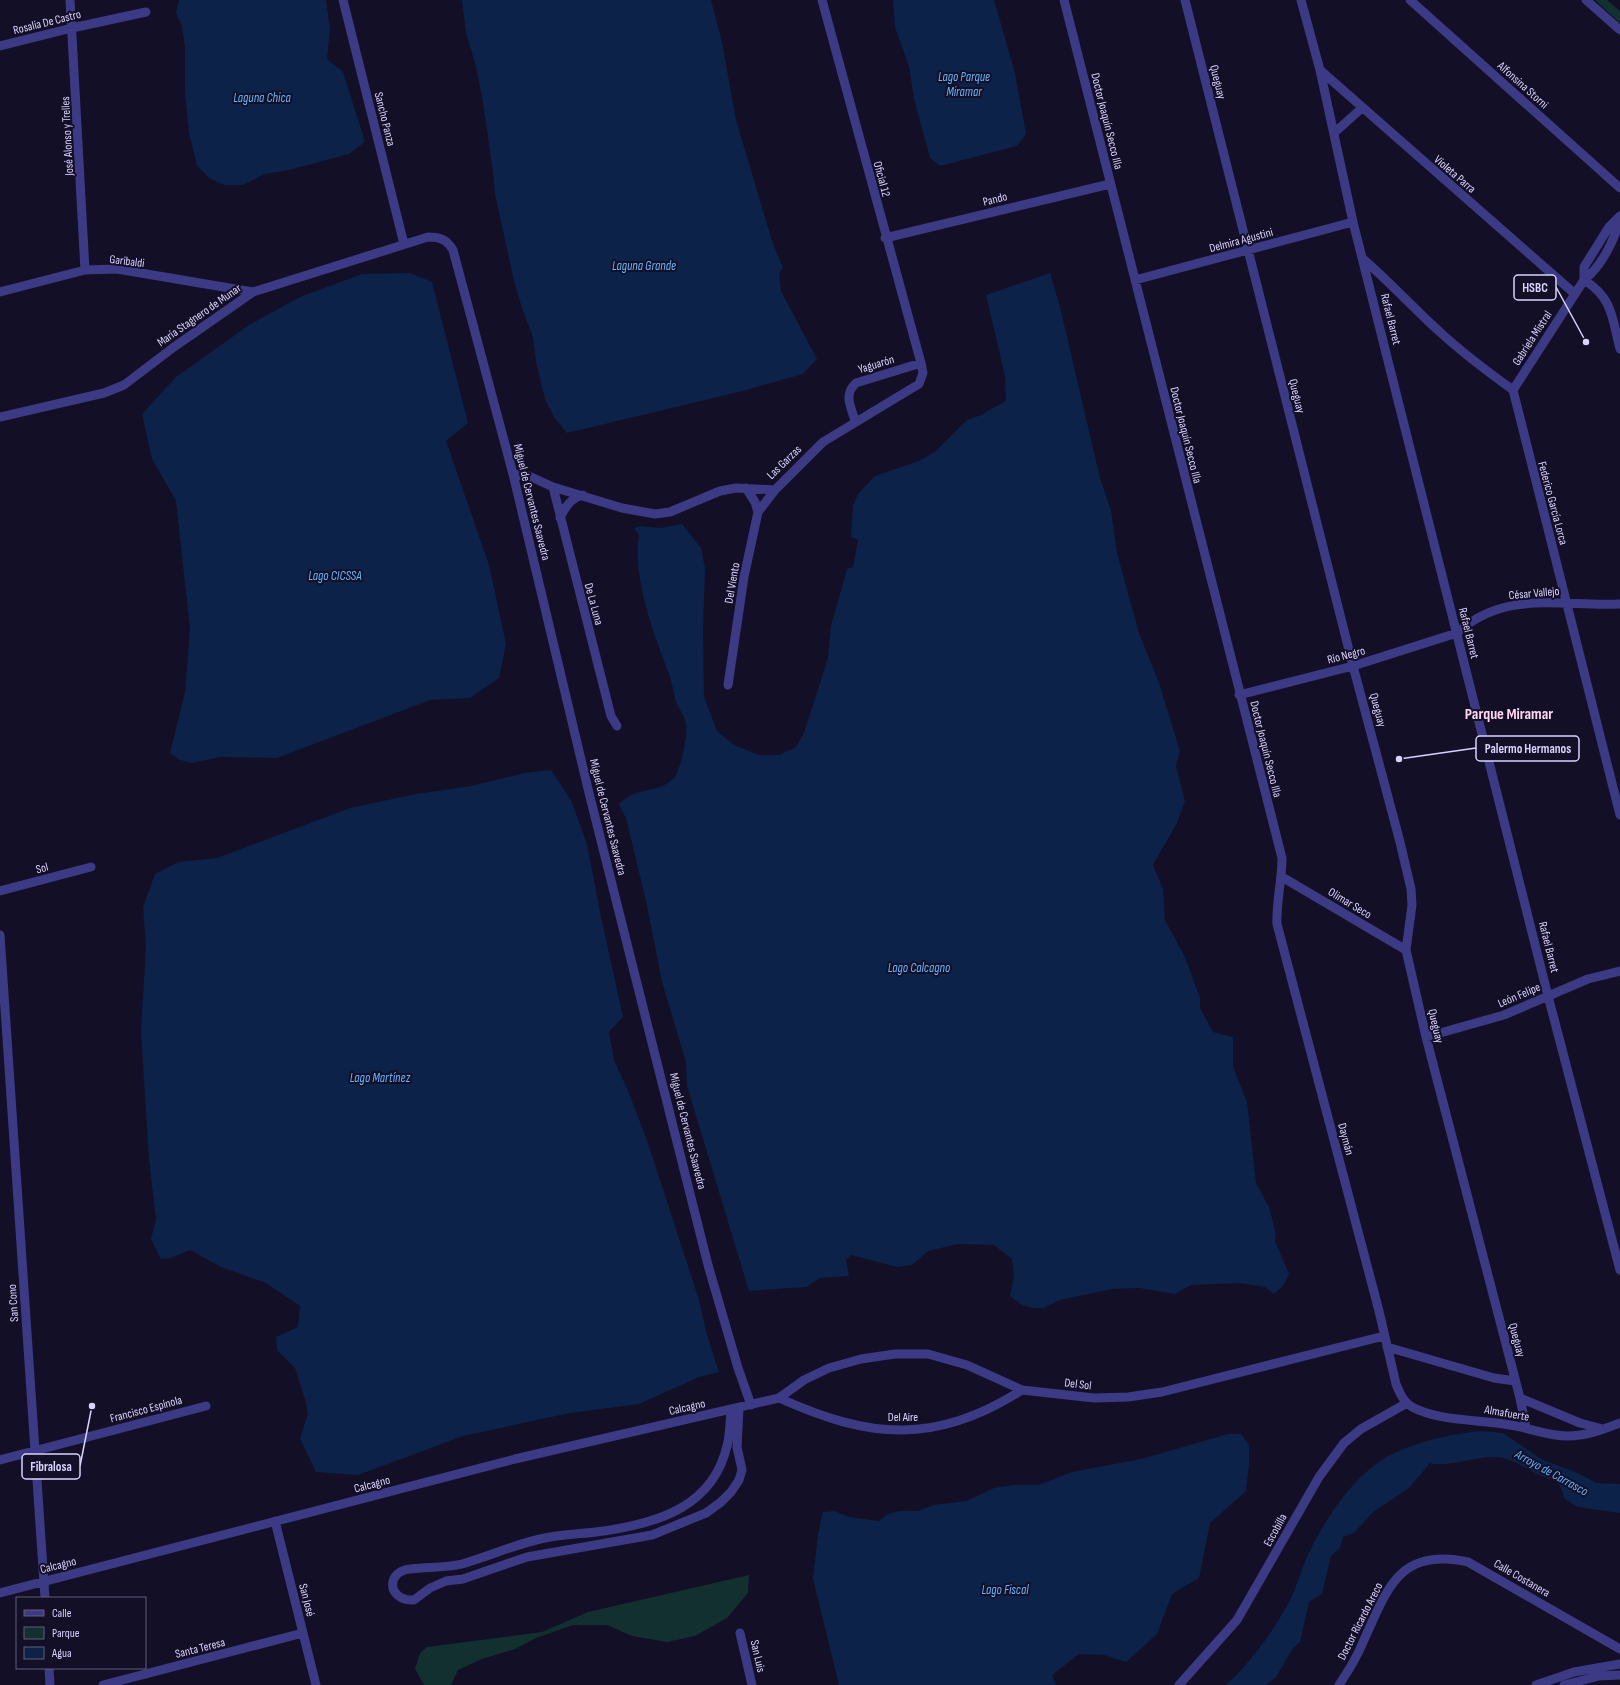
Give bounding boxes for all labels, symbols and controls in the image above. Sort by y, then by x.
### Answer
street label: Rosalía De Castro [12,7,83,38]
street label: Alfonsina Storni [1493,58,1551,112]
street label: Queguay [1206,63,1229,101]
water label: Lago Parque Miramar [938,69,990,100]
street label: Doctor Joaquín Secco Illa [1087,71,1126,171]
water label: Laguna Chica [233,90,292,106]
street label: Sancho Panza [371,90,399,148]
street label: José Alonso y Trelles [58,96,77,177]
street label: Violeta Parra [1431,152,1479,197]
street label: Oficial 12 [870,160,893,199]
street label: Pando [981,189,1009,210]
street label: Delmira Agustini [1208,225,1275,256]
street label: Garibaldi [109,252,145,271]
water label: Laguna Grande [612,258,676,274]
callout: HSBC [1514,275,1556,300]
street label: María Stagnero de Munar [154,280,245,350]
text: HSBC [1522,280,1548,296]
street label: Rafael Barret [1377,292,1404,347]
street label: Gabriela Mistral [1509,308,1556,368]
street label: Yaguarón [856,352,896,377]
street label: Queguay [1285,377,1308,415]
street label: Doctor Joaquín Secco Illa [1166,385,1205,485]
street label: Miguel de Cervantes Saavedra [510,442,553,562]
street label: Las Garzas [764,442,805,483]
street label: Federico García Lorca [1534,460,1571,547]
street label: Del Viento [722,562,743,605]
water label: Lago CICSSA [308,568,362,584]
street label: De La Luna [581,582,606,627]
street label: César Vallejo [1508,584,1560,603]
street label: Rafael Barret [1455,606,1482,661]
street label: Río Negro [1326,643,1367,668]
street label: Queguay [1366,691,1389,729]
street label: Doctor Joaquín Secco Illa [1246,699,1285,799]
district label: Parque Miramar [1465,705,1553,724]
callout: Palermo Hermanos [1476,736,1579,761]
text: Palermo Hermanos [1485,741,1571,757]
street label: Miguel de Cervantes Saavedra [586,757,629,877]
street label: Sol [34,860,50,877]
street label: Olimar Seco [1325,885,1374,922]
street label: Rafael Barret [1535,920,1562,975]
water label: Lago Calcagno [888,960,951,976]
street label: León Felipe [1496,980,1543,1011]
street label: Queguay [1424,1008,1447,1045]
water label: Lago Martínez [350,1070,411,1086]
street label: Miguel de Cervantes Saavedra [666,1071,709,1191]
street label: Daymán [1334,1122,1357,1157]
street label: San Cono [5,1284,22,1322]
street label: Queguay [1505,1321,1528,1359]
street label: Del Sol [1064,1375,1092,1394]
street label: Francisco Espínola [108,1393,184,1426]
street label: Calcagno [668,1396,707,1419]
street label: Almafuerte [1482,1402,1531,1425]
street label: Del Aire [888,1410,918,1425]
water label: Arroyo de Carrasco [1511,1446,1592,1500]
callout: Fibralosa [22,1454,80,1479]
text: Fibralosa [30,1459,72,1475]
street label: Calcagno [352,1472,392,1496]
street label: Escobilla [1260,1511,1291,1549]
street label: Calcagno [39,1554,78,1577]
street label: Calle Costanera [1491,1556,1553,1601]
street label: Doctor Ricardo Areco [1334,1580,1386,1662]
street label: San José [295,1582,318,1618]
water label: Lago Fiscal [981,1582,1029,1598]
legend [16,1597,146,1669]
text: Calle [52,1606,72,1621]
text: Parque [52,1626,80,1641]
street label: Santa Teresa [174,1635,227,1662]
street label: San Luis [747,1638,769,1674]
text: Agua [51,1646,72,1661]

